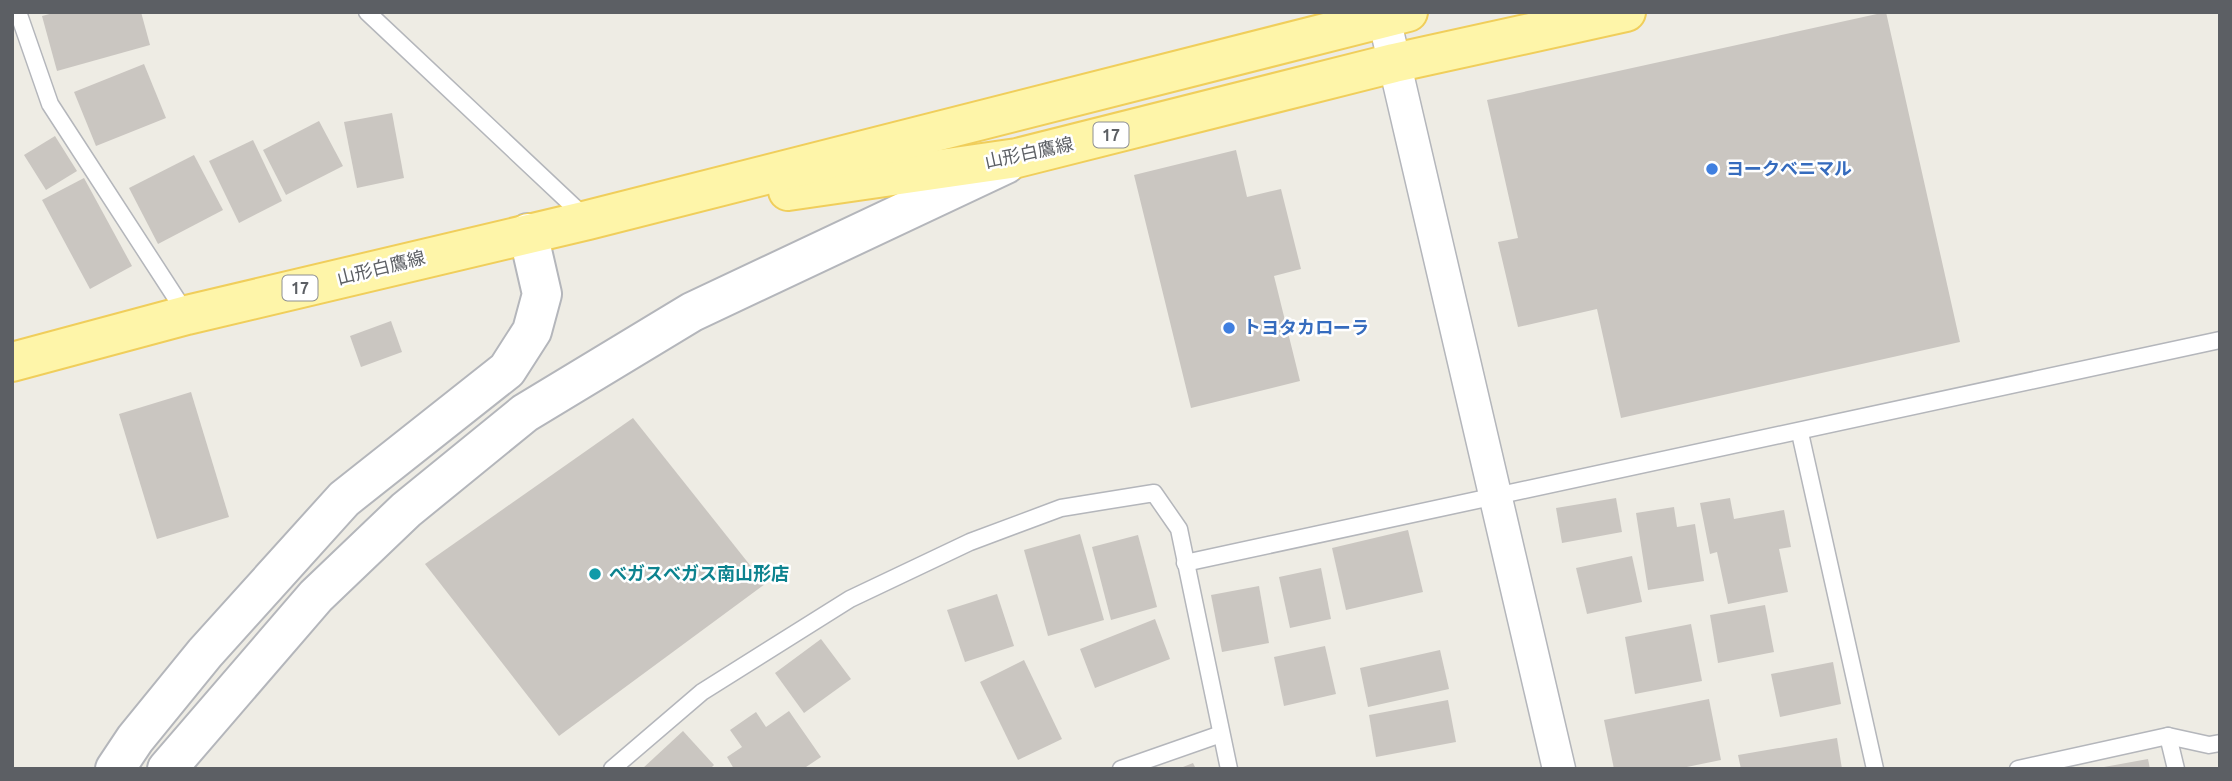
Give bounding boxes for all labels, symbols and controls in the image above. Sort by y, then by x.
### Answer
road number: 17 [1094,122,1128,148]
street label: 山形白鷹線 [983,133,1075,171]
place label: ヨークベニマル [1726,158,1852,178]
marker: ヨークベニマル [1704,161,1720,177]
street label: 山形白鷹線 [335,246,427,288]
road number: 17 [282,276,318,300]
place label: トヨタカローラ [1243,317,1369,337]
marker: トヨタカローラ [1221,320,1237,336]
place label: べガスべガス南山形店 [609,563,789,583]
marker: べガスべガス南山形店 [587,566,603,582]

